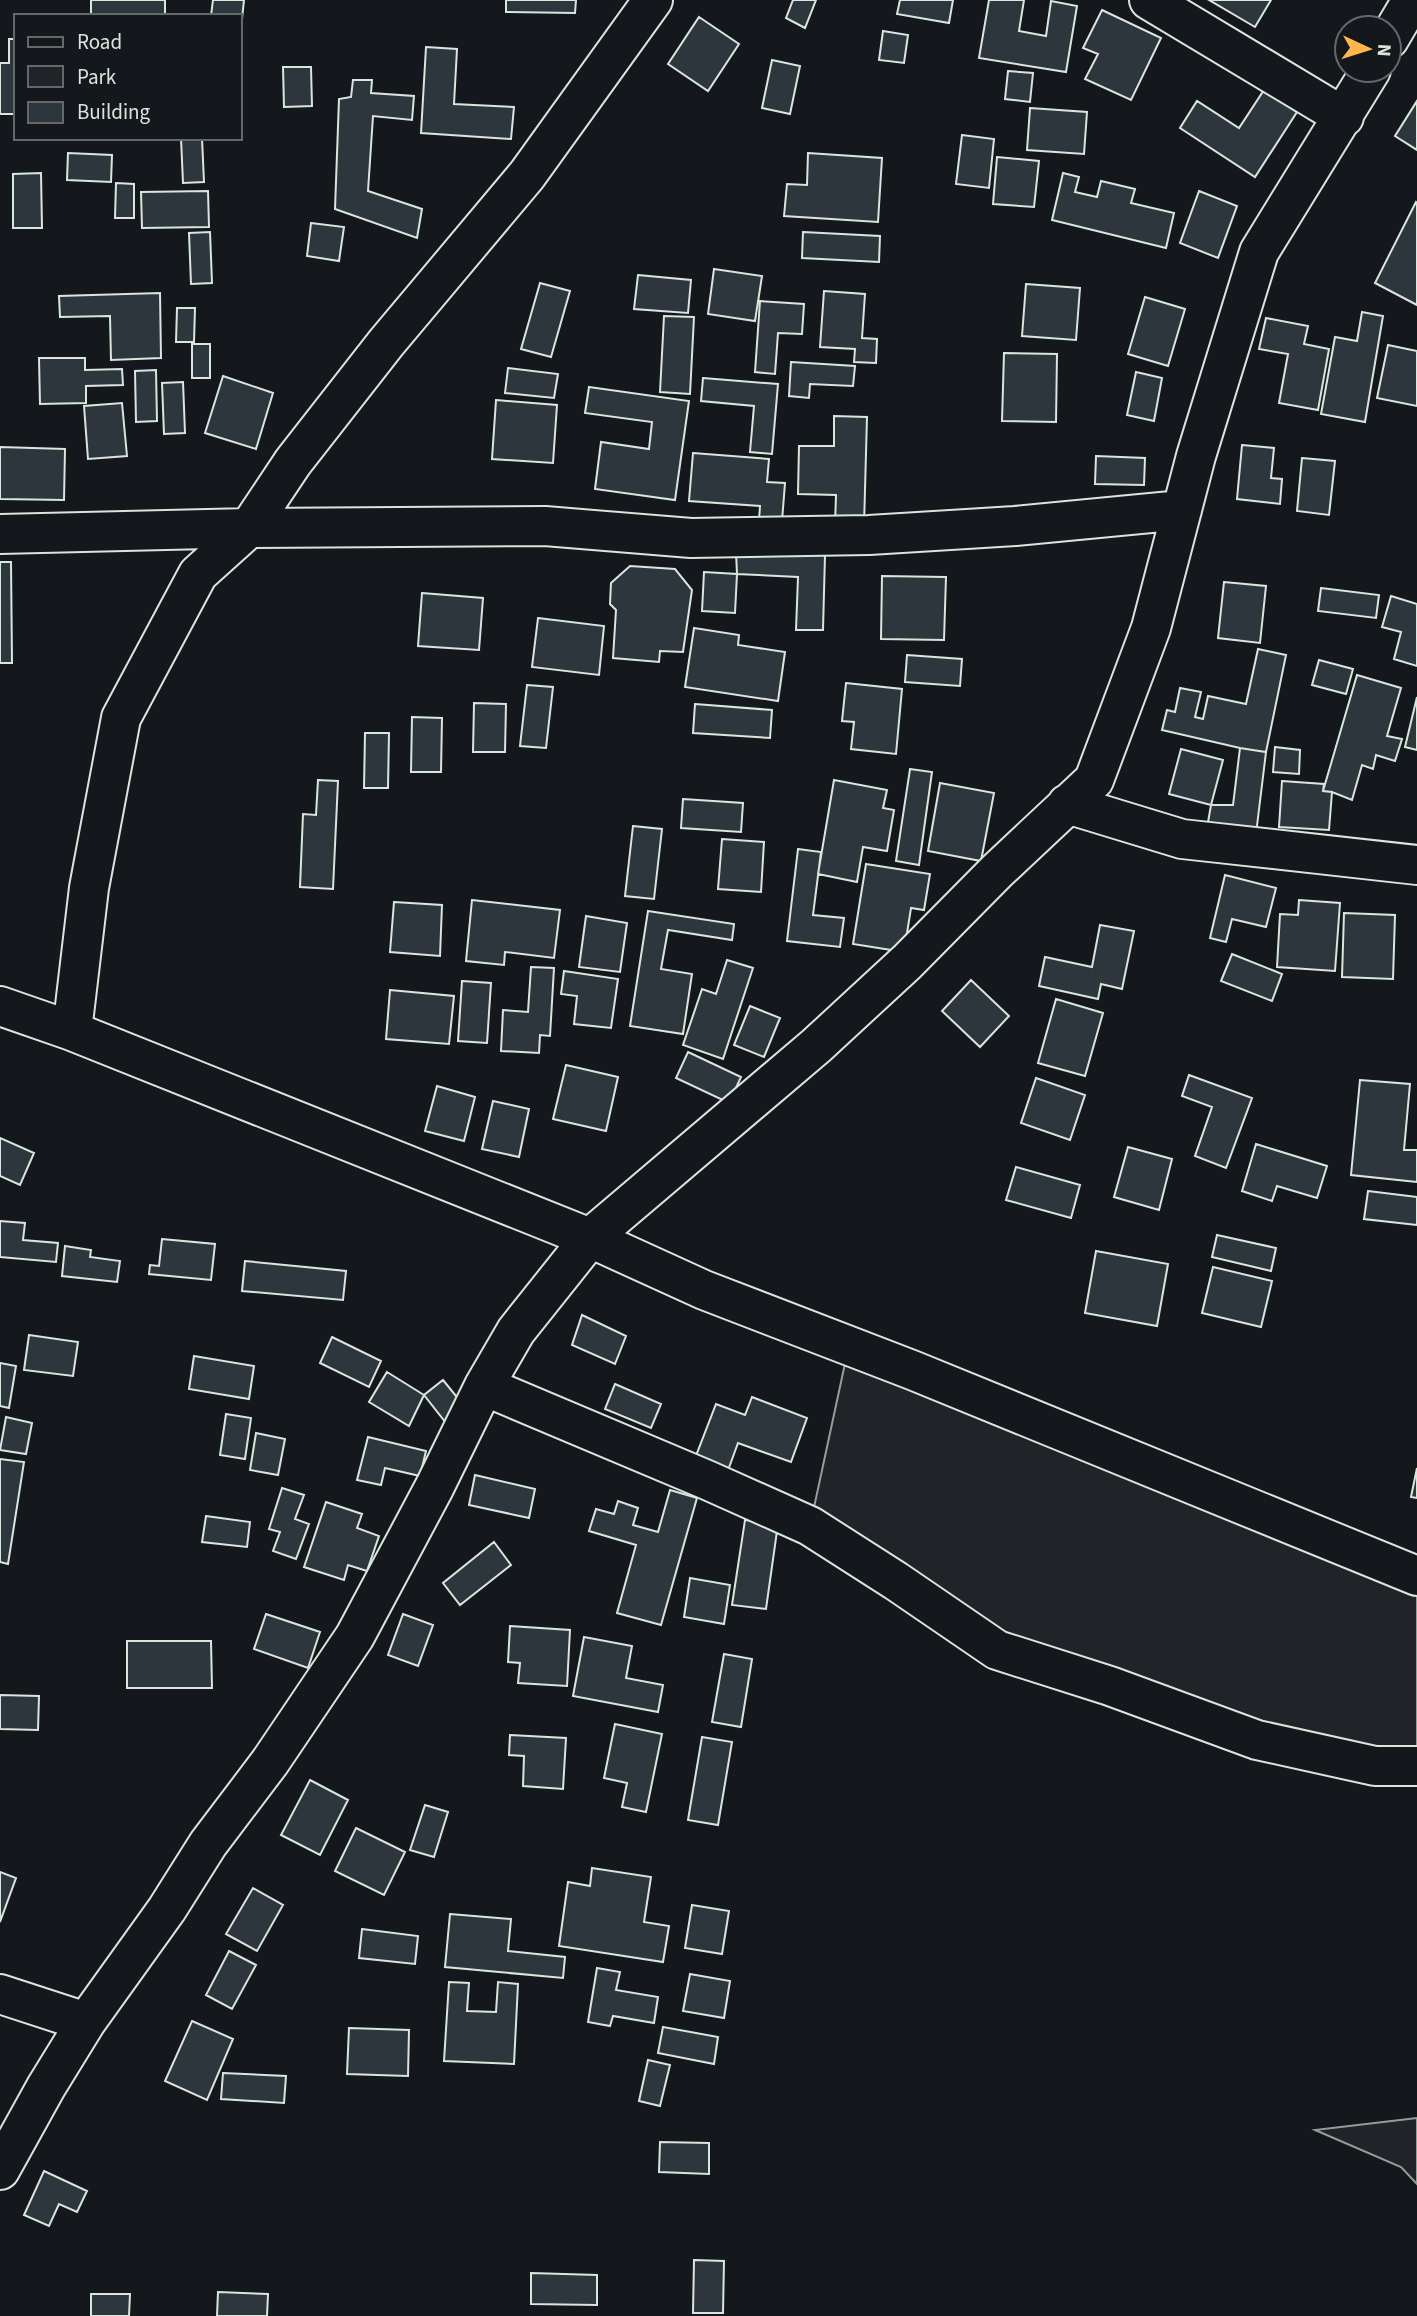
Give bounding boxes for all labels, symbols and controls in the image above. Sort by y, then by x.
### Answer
legend [14,14,242,140]
north arrow [1333,14,1403,84]
text: Road [77,27,122,57]
text: N [1370,43,1397,57]
text: Park [77,62,117,92]
text: Building [77,97,151,127]

